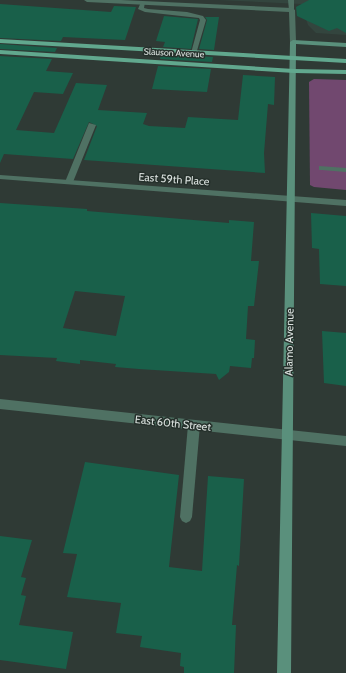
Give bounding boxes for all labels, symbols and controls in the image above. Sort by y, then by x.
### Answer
street label: Slauson Avenue [143,45,205,60]
street label: East 59th Place [138,170,210,188]
street label: Alamo Avenue [281,308,297,376]
street label: East 60th Street [134,412,212,434]

